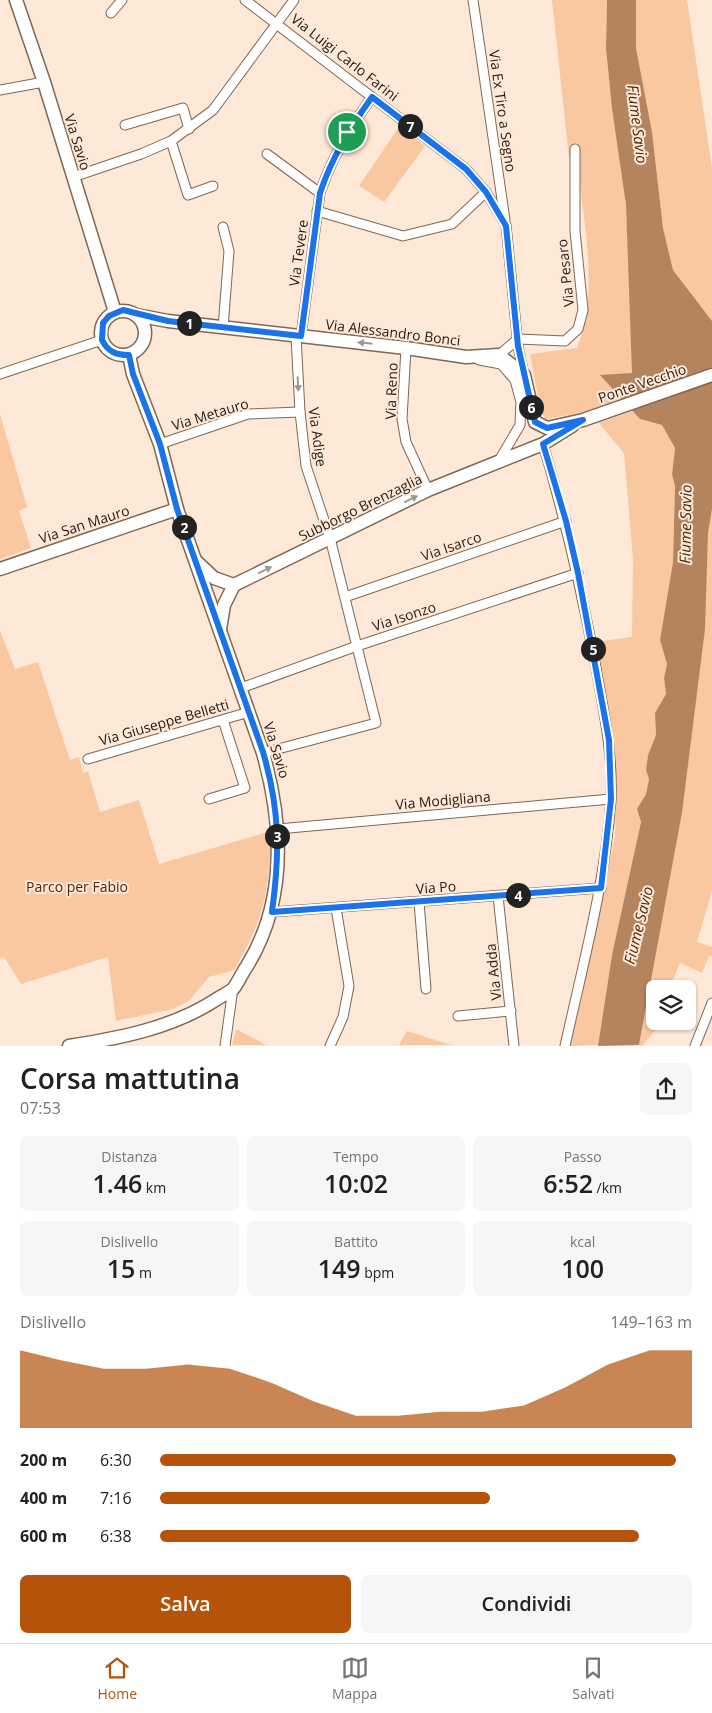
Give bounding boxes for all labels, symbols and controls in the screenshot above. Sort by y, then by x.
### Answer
street label: Via Luigi Carlo Farini [287,9,403,105]
street label: Via Ex Tiro a Segno [485,49,521,173]
water label: Fiume Savio [623,83,653,165]
pin [326,111,368,153]
street label: Via Savio [60,112,96,172]
pin: 7 [398,114,422,138]
text: 7 [406,117,415,136]
icon: arrive [333,118,361,146]
street label: Via Tevere [284,218,312,288]
street label: Via Pesaro [552,238,578,308]
pin: 1 [176,310,202,336]
text: 1 [185,314,194,333]
street label: Via Alessandro Bonci [324,314,462,350]
one-way arrow [357,339,373,347]
street label: Ponte Vecchio [595,359,689,407]
street label: Via Reno [381,362,401,420]
one-way arrow [295,377,303,393]
street label: Via Metauro [169,393,251,435]
pin: 6 [518,394,544,420]
text: 6 [527,398,536,417]
street label: Via Adige [304,406,332,468]
street label: Subborgo Brenzaglia [295,469,425,545]
water label: Fiume Savio [674,484,696,564]
one-way arrow [404,495,418,503]
street label: Via San Mauro [36,500,132,548]
pin: 2 [172,514,196,540]
text: 2 [180,518,189,537]
street label: Via Isarco [418,527,484,565]
one-way arrow [258,566,272,574]
street label: Via Isonzo [370,597,438,635]
pin: 5 [580,636,606,662]
text: 5 [589,640,598,659]
street label: Via Giuseppe Belletti [97,694,231,750]
street label: Via Savio [259,720,295,780]
street label: Via Modigliana [395,786,491,814]
pin: 3 [264,824,290,848]
text: 3 [273,827,282,846]
street label: Via Po [415,876,457,898]
park label: Parco per Fabio [26,877,128,896]
pin: 4 [506,882,530,908]
water label: Fiume Savio [619,884,657,966]
text: 4 [514,886,523,905]
street label: Via Adda [481,943,505,1001]
map controls [646,980,696,1030]
button: layers [646,980,696,1030]
text: Corsa mattutina [20,1059,240,1097]
button: share [640,1063,692,1115]
text: 07:53 [20,1097,61,1119]
text: Distanza [101,1147,157,1166]
text: Tempo [333,1147,379,1166]
text: Passo [564,1147,602,1166]
text: 1.46 [92,1166,142,1200]
text: 10:02 [324,1166,388,1200]
text: 6:52 [543,1166,593,1200]
text: km [142,1178,166,1197]
text: /km [593,1178,622,1197]
text: Dislivello [100,1232,158,1251]
text: Battito [334,1232,378,1251]
text: kcal [570,1232,595,1251]
text: 15 [107,1251,135,1285]
text: 149 [318,1251,361,1285]
text: 100 [561,1251,604,1285]
text: m [135,1263,152,1282]
text: bpm [361,1263,394,1282]
text: Dislivello [20,1311,86,1333]
text: 149–163 m [610,1311,692,1333]
text: 200 m [20,1449,67,1471]
text: 6:30 [100,1449,132,1471]
text: 400 m [20,1487,67,1509]
text: 7:16 [100,1487,132,1509]
text: 600 m [20,1525,67,1547]
text: 6:38 [100,1525,132,1547]
button: Salva [20,1575,351,1633]
button: Condividi [361,1575,692,1633]
tab: Home [97,1654,137,1703]
tab: Mappa [332,1654,377,1703]
tab: Salvati [572,1654,615,1703]

